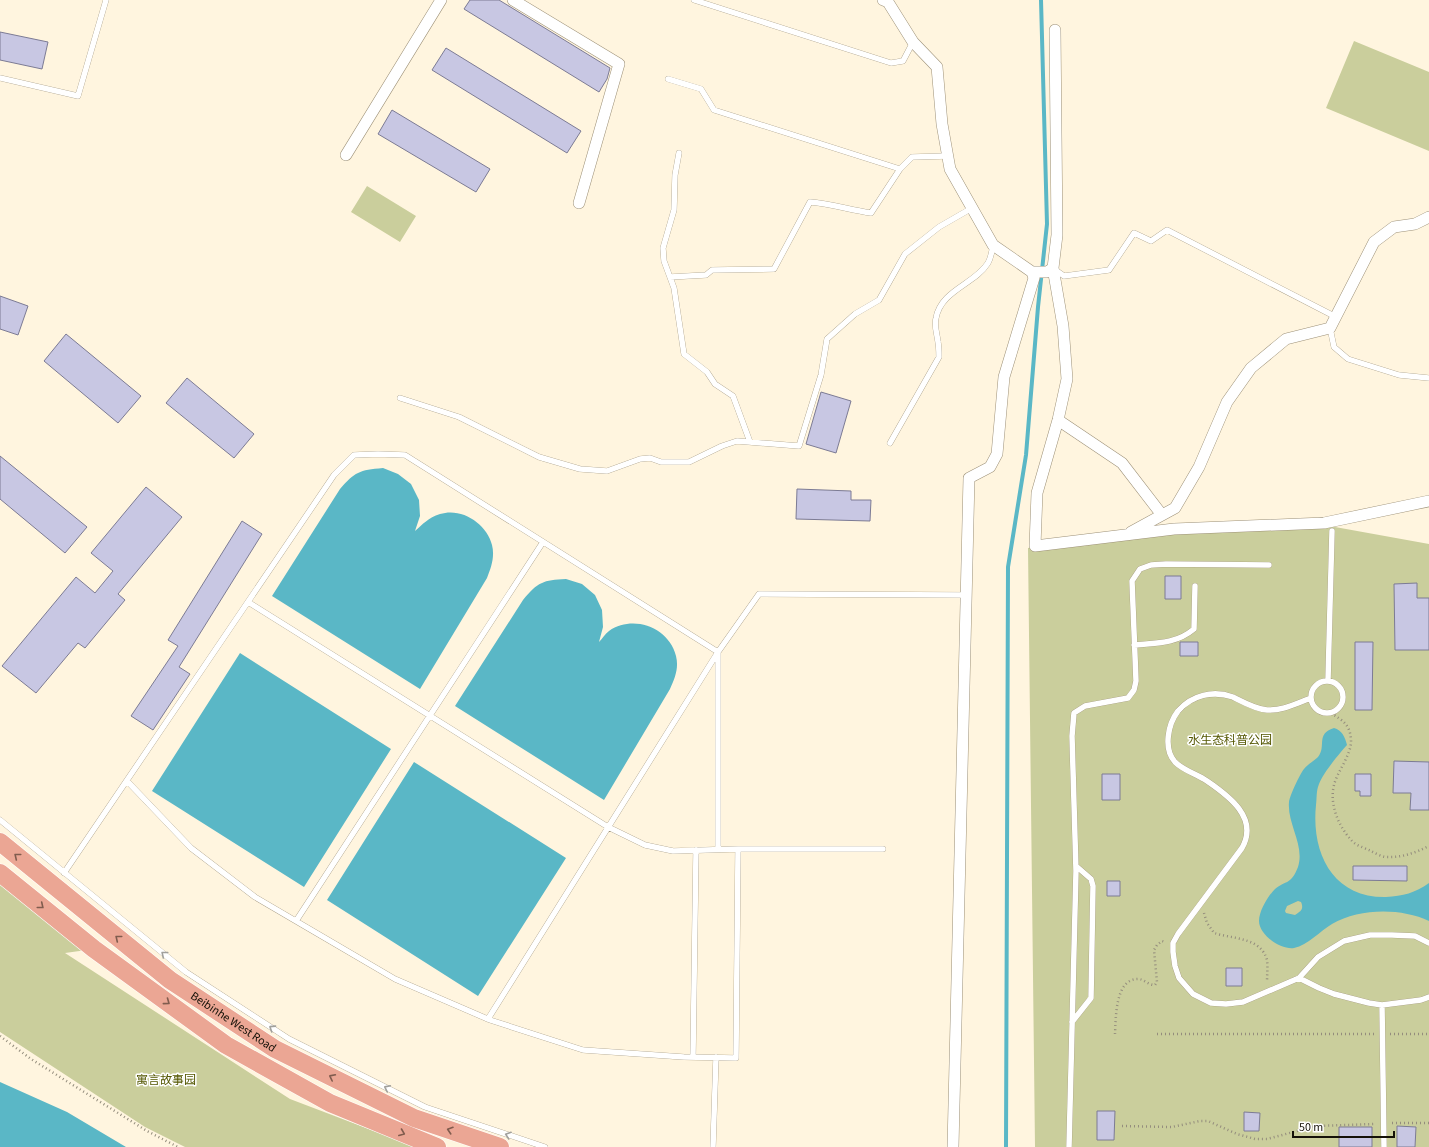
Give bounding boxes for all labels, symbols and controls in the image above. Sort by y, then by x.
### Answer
park label: 水生态科普公园 [1188,732,1272,749]
one-way arrow [15,853,22,860]
one-way arrow [36,902,44,909]
one-way arrow [115,935,122,942]
one-way arrow [162,952,169,959]
street label: Beibinhe West Road [187,987,280,1056]
one-way arrow [162,997,169,1004]
one-way arrow [269,1026,276,1033]
park label: 寓言故事园 [136,1072,196,1089]
one-way arrow [329,1074,336,1082]
one-way arrow [384,1085,391,1093]
scale bar [1293,1113,1394,1139]
text: 50 m [1299,1119,1323,1136]
one-way arrow [447,1126,454,1135]
one-way arrow [398,1128,405,1136]
one-way arrow [504,1131,511,1139]

